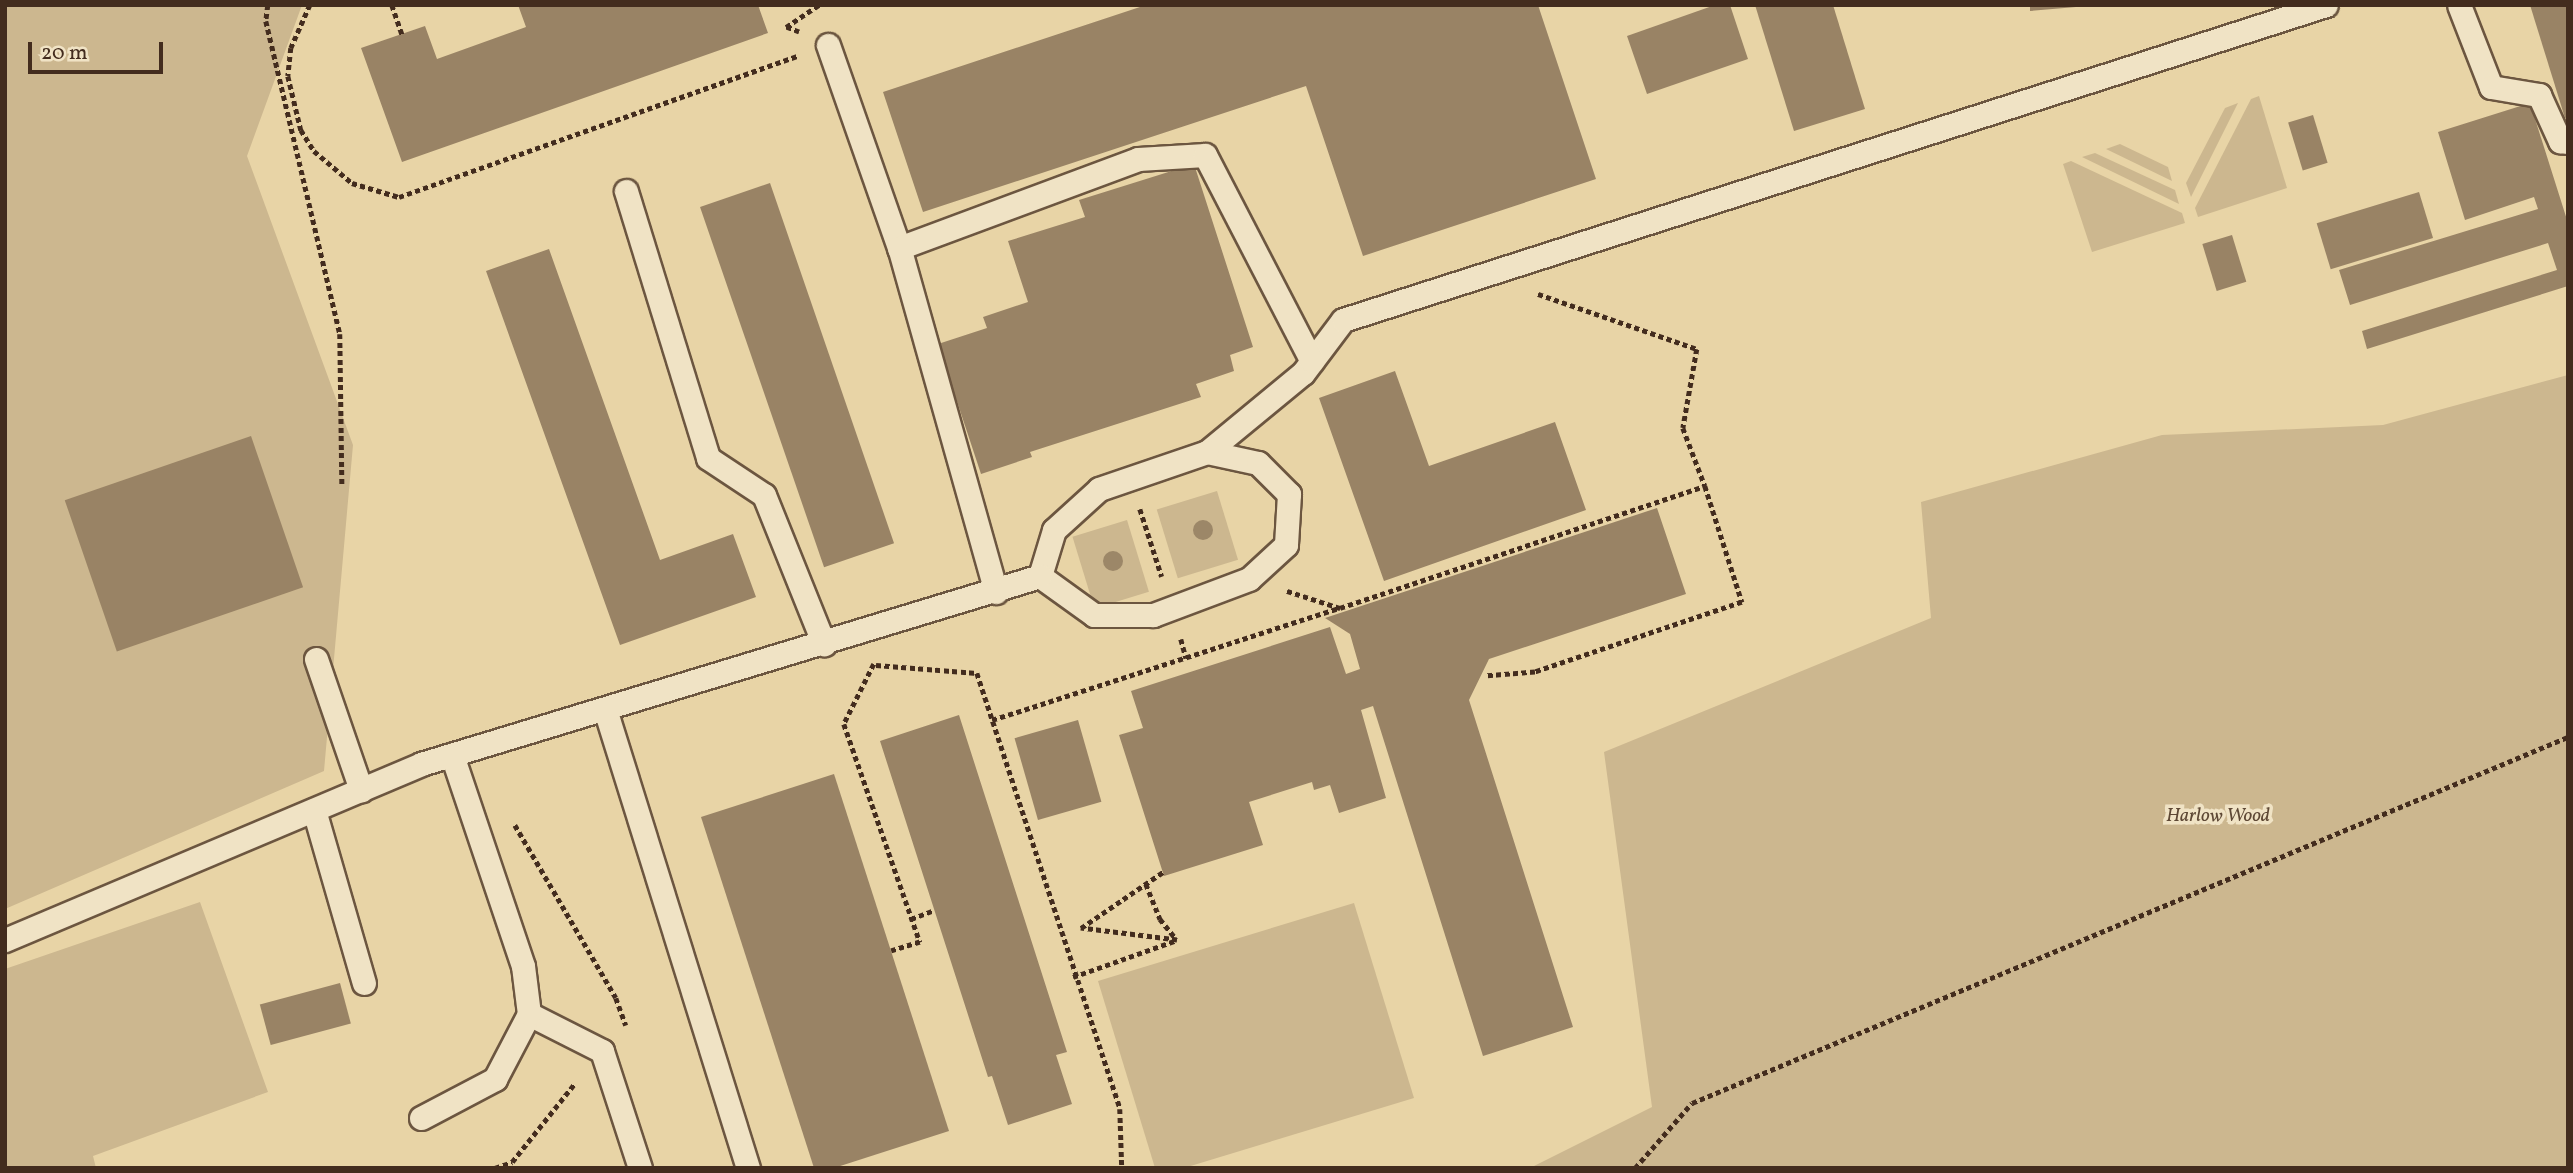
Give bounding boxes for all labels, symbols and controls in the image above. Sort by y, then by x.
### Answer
scale bar [32,28,166,72]
text: 20 m [41,39,87,68]
park label: Harlow Wood [2166,806,2270,828]

